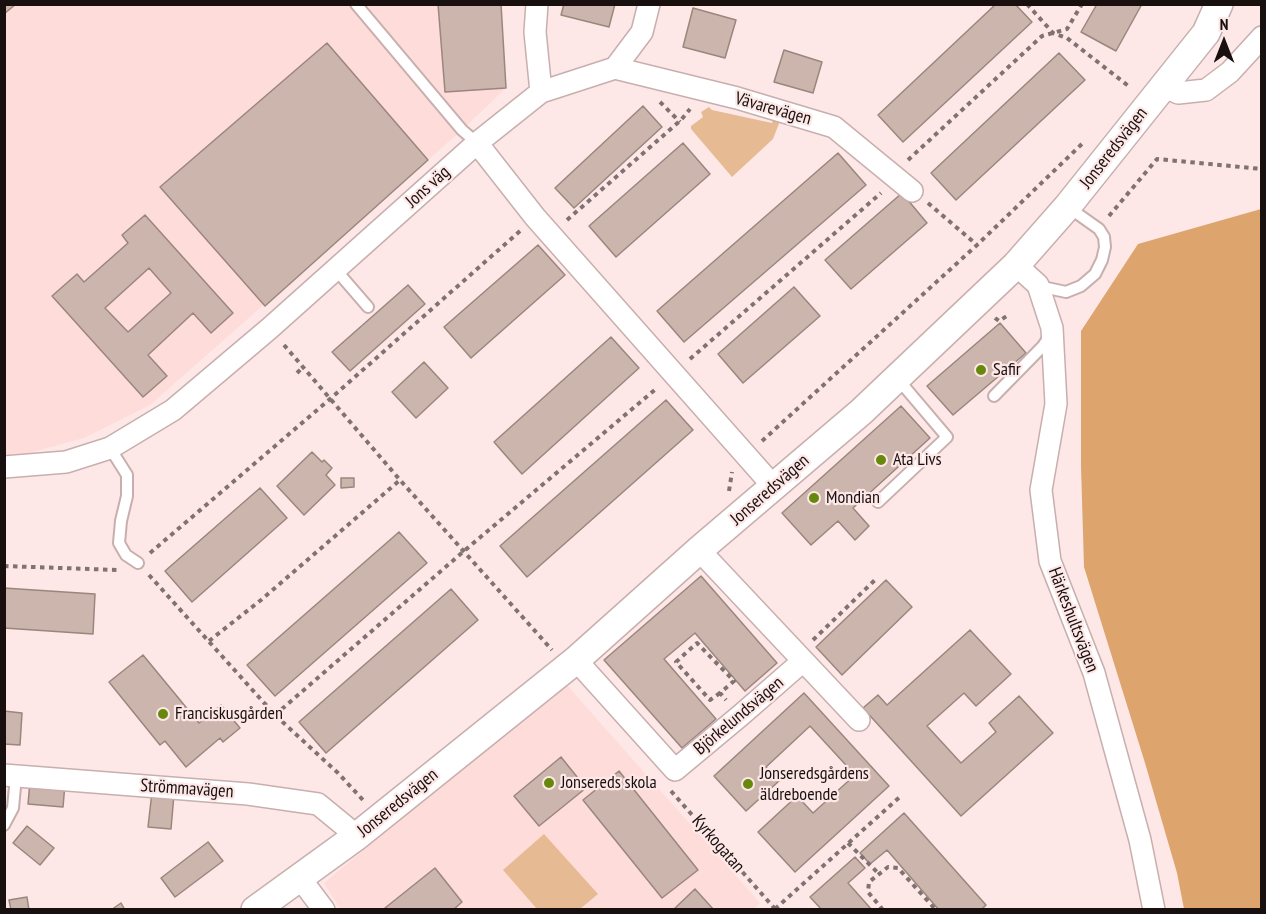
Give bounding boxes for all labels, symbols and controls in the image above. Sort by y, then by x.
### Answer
north arrow [1194,12,1254,72]
text: N [1220,14,1228,34]
street label: Vävarevägen [732,88,814,130]
street label: Jonseredsvägen [1076,103,1152,193]
street label: Jons väg [401,162,455,212]
place label: Safir [993,359,1021,381]
marker: Safir [974,363,988,377]
place label: Ata Livs [893,449,942,471]
street label: Jonseredsvägen [726,450,814,530]
marker: Ata Livs [874,453,888,467]
place label: Mondian [826,487,880,509]
marker: Mondian [807,491,821,505]
street label: Härkeshultsvägen [1043,565,1103,675]
street label: Björkelundsvägen [690,672,788,760]
place label: Franciskusgården [175,703,283,725]
marker: Franciskusgården [156,707,170,721]
place label: Jonseredsgårdens äldreboende [760,763,869,806]
street label: Jonseredsvägen [353,764,443,842]
place label: Jonsereds skola [561,772,657,794]
street label: Strömmavägen [140,775,234,803]
marker: Jonsereds skola [542,776,556,790]
marker: Jonseredsgårdens äldreboende [741,777,755,791]
street label: Kyrkogatan [687,811,749,877]

